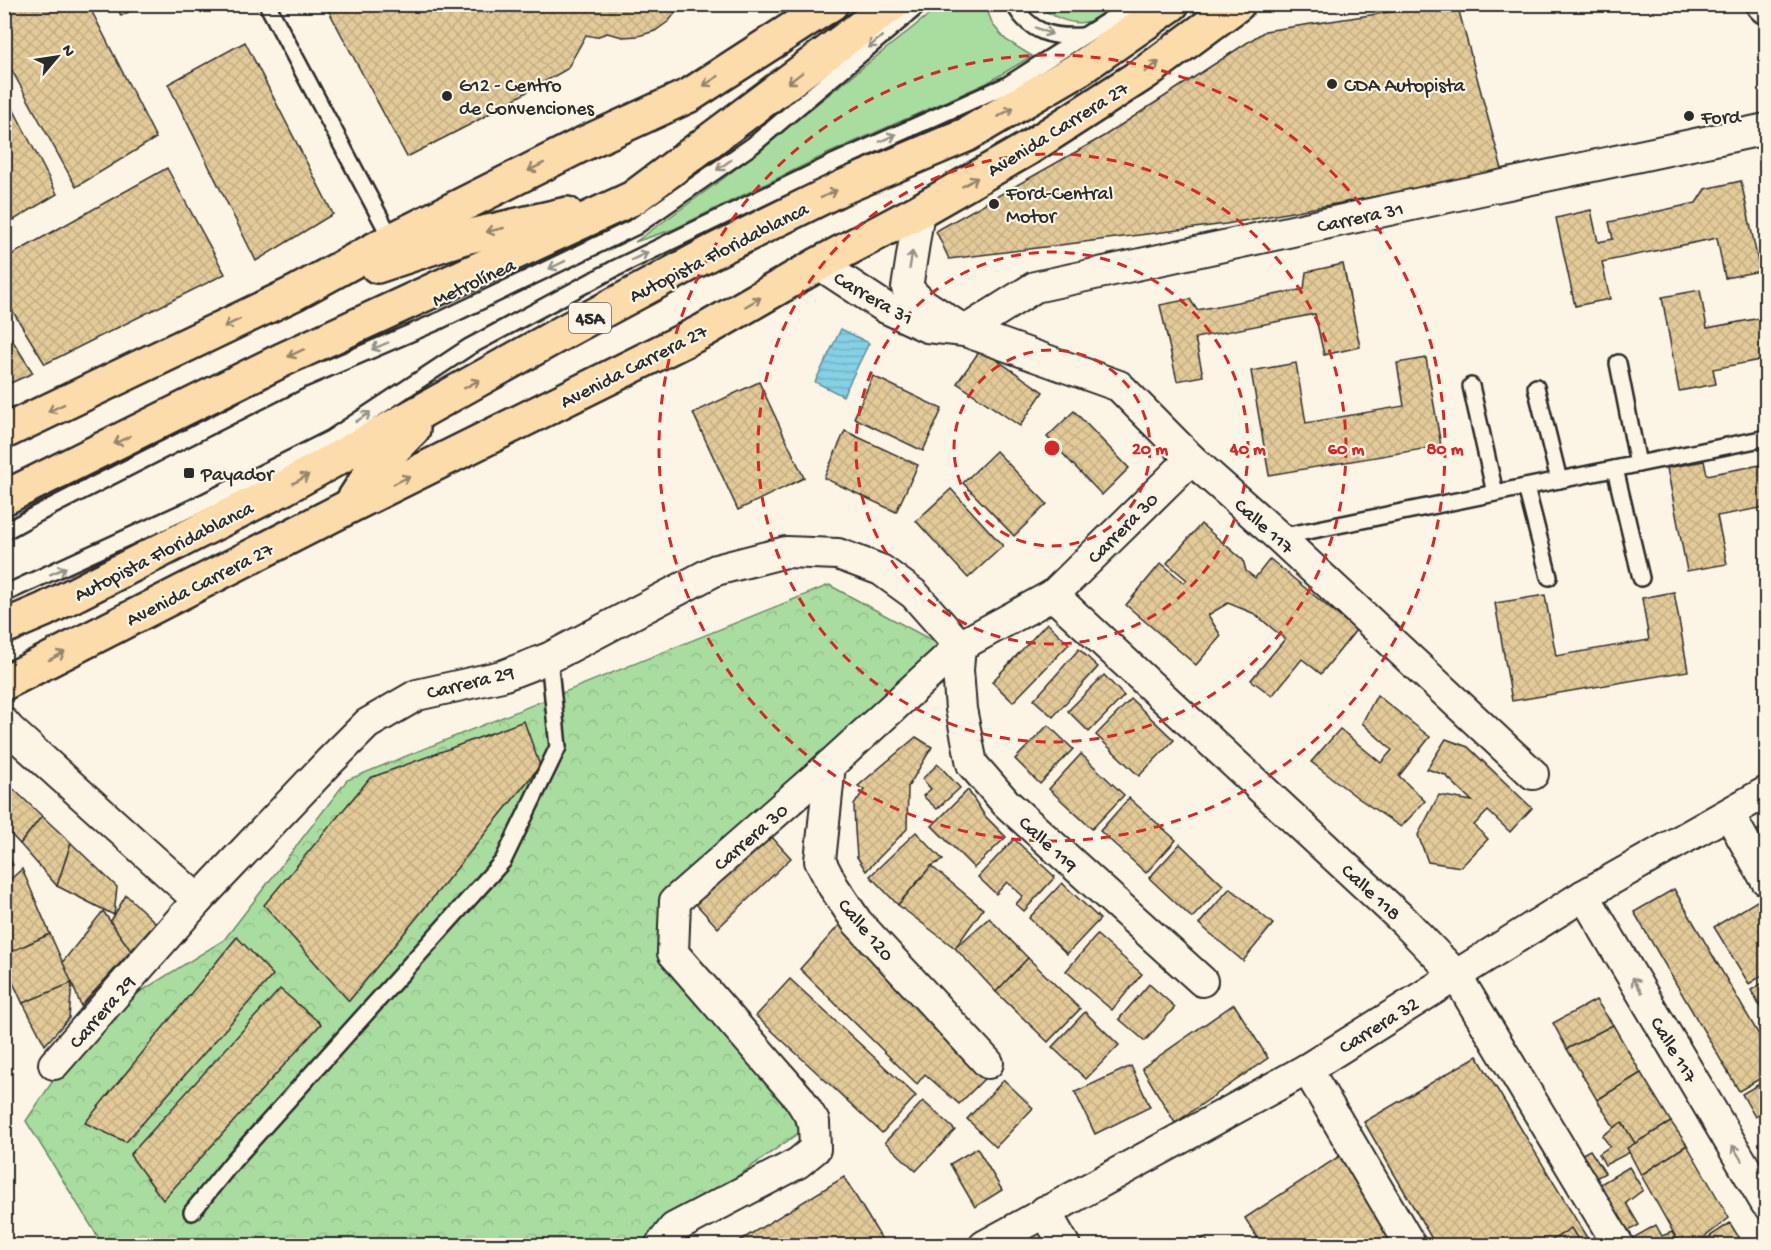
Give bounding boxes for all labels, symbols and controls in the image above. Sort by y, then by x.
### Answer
one-way arrow [1035,26,1053,37]
north arrow [27,27,87,87]
one-way arrow [868,35,883,49]
text: N [56,42,78,61]
one-way arrow [1144,61,1160,73]
one-way arrow [788,72,804,84]
place label: G12 - Centro de Convenciones [459,76,594,122]
one-way arrow [703,76,720,88]
place label: CDA Autopista [1344,76,1466,99]
marker: CDA Autopista [1325,77,1339,91]
street label: Avenida Carrera 27 [984,78,1134,184]
marker: G12 - Centro de Convenciones [440,89,454,103]
one-way arrow [997,106,1014,118]
place label: Ford [1700,108,1743,131]
marker: Ford [1682,109,1696,123]
one-way arrow [879,132,897,143]
one-way arrow [717,159,733,171]
one-way arrow [528,162,546,174]
one-way arrow [961,175,978,187]
place label: Ford-Central Motor [1005,184,1113,230]
one-way arrow [820,188,837,200]
marker: Ford-Central Motor [987,197,1001,211]
street label: Autopista Floridablanca [626,199,814,309]
street label: Carrera 31 [1315,199,1406,240]
one-way arrow [485,225,504,237]
one-way arrow [631,250,649,261]
one-way arrow [905,251,916,271]
street label: Metrolínea [429,254,521,314]
one-way arrow [549,259,567,271]
street label: Carrera 31 [828,268,916,332]
one-way arrow [744,296,761,308]
road number: 45A [569,303,611,333]
one-way arrow [223,318,241,330]
street label: Avenida Carrera 27 [557,321,712,415]
one-way arrow [371,341,390,352]
one-way arrow [288,348,306,360]
one-way arrow [462,378,480,389]
one-way arrow [47,402,65,414]
one-way arrow [355,411,371,423]
one-way arrow [113,435,131,446]
centre of rings [1042,438,1062,458]
text: 20 m [1132,440,1168,461]
text: 40 m [1229,440,1266,461]
text: 60 m [1328,440,1364,461]
text: 80 m [1426,440,1464,461]
place label: Payador [200,465,275,488]
marker: Payador [182,466,196,480]
one-way arrow [292,473,309,485]
one-way arrow [393,473,411,485]
street label: Carrera 30 [1084,489,1165,570]
street label: Calle 117 [1228,495,1298,561]
street label: Autopista Floridablanca [71,498,259,608]
street label: Avenida Carrera 27 [123,539,278,633]
one-way arrow [49,564,67,575]
one-way arrow [47,650,65,661]
street label: Carrera 29 [425,662,517,706]
street label: Carrera 30 [710,800,794,877]
street label: Calle 119 [1012,813,1081,879]
street label: Calle 118 [1335,860,1404,927]
street label: Calle 120 [831,895,897,967]
street label: Carrera 29 [66,972,142,1054]
one-way arrow [1631,977,1643,994]
street label: Carrera 32 [1336,993,1424,1060]
street label: Calle 117 [1644,1014,1701,1088]
one-way arrow [1730,1145,1742,1162]

